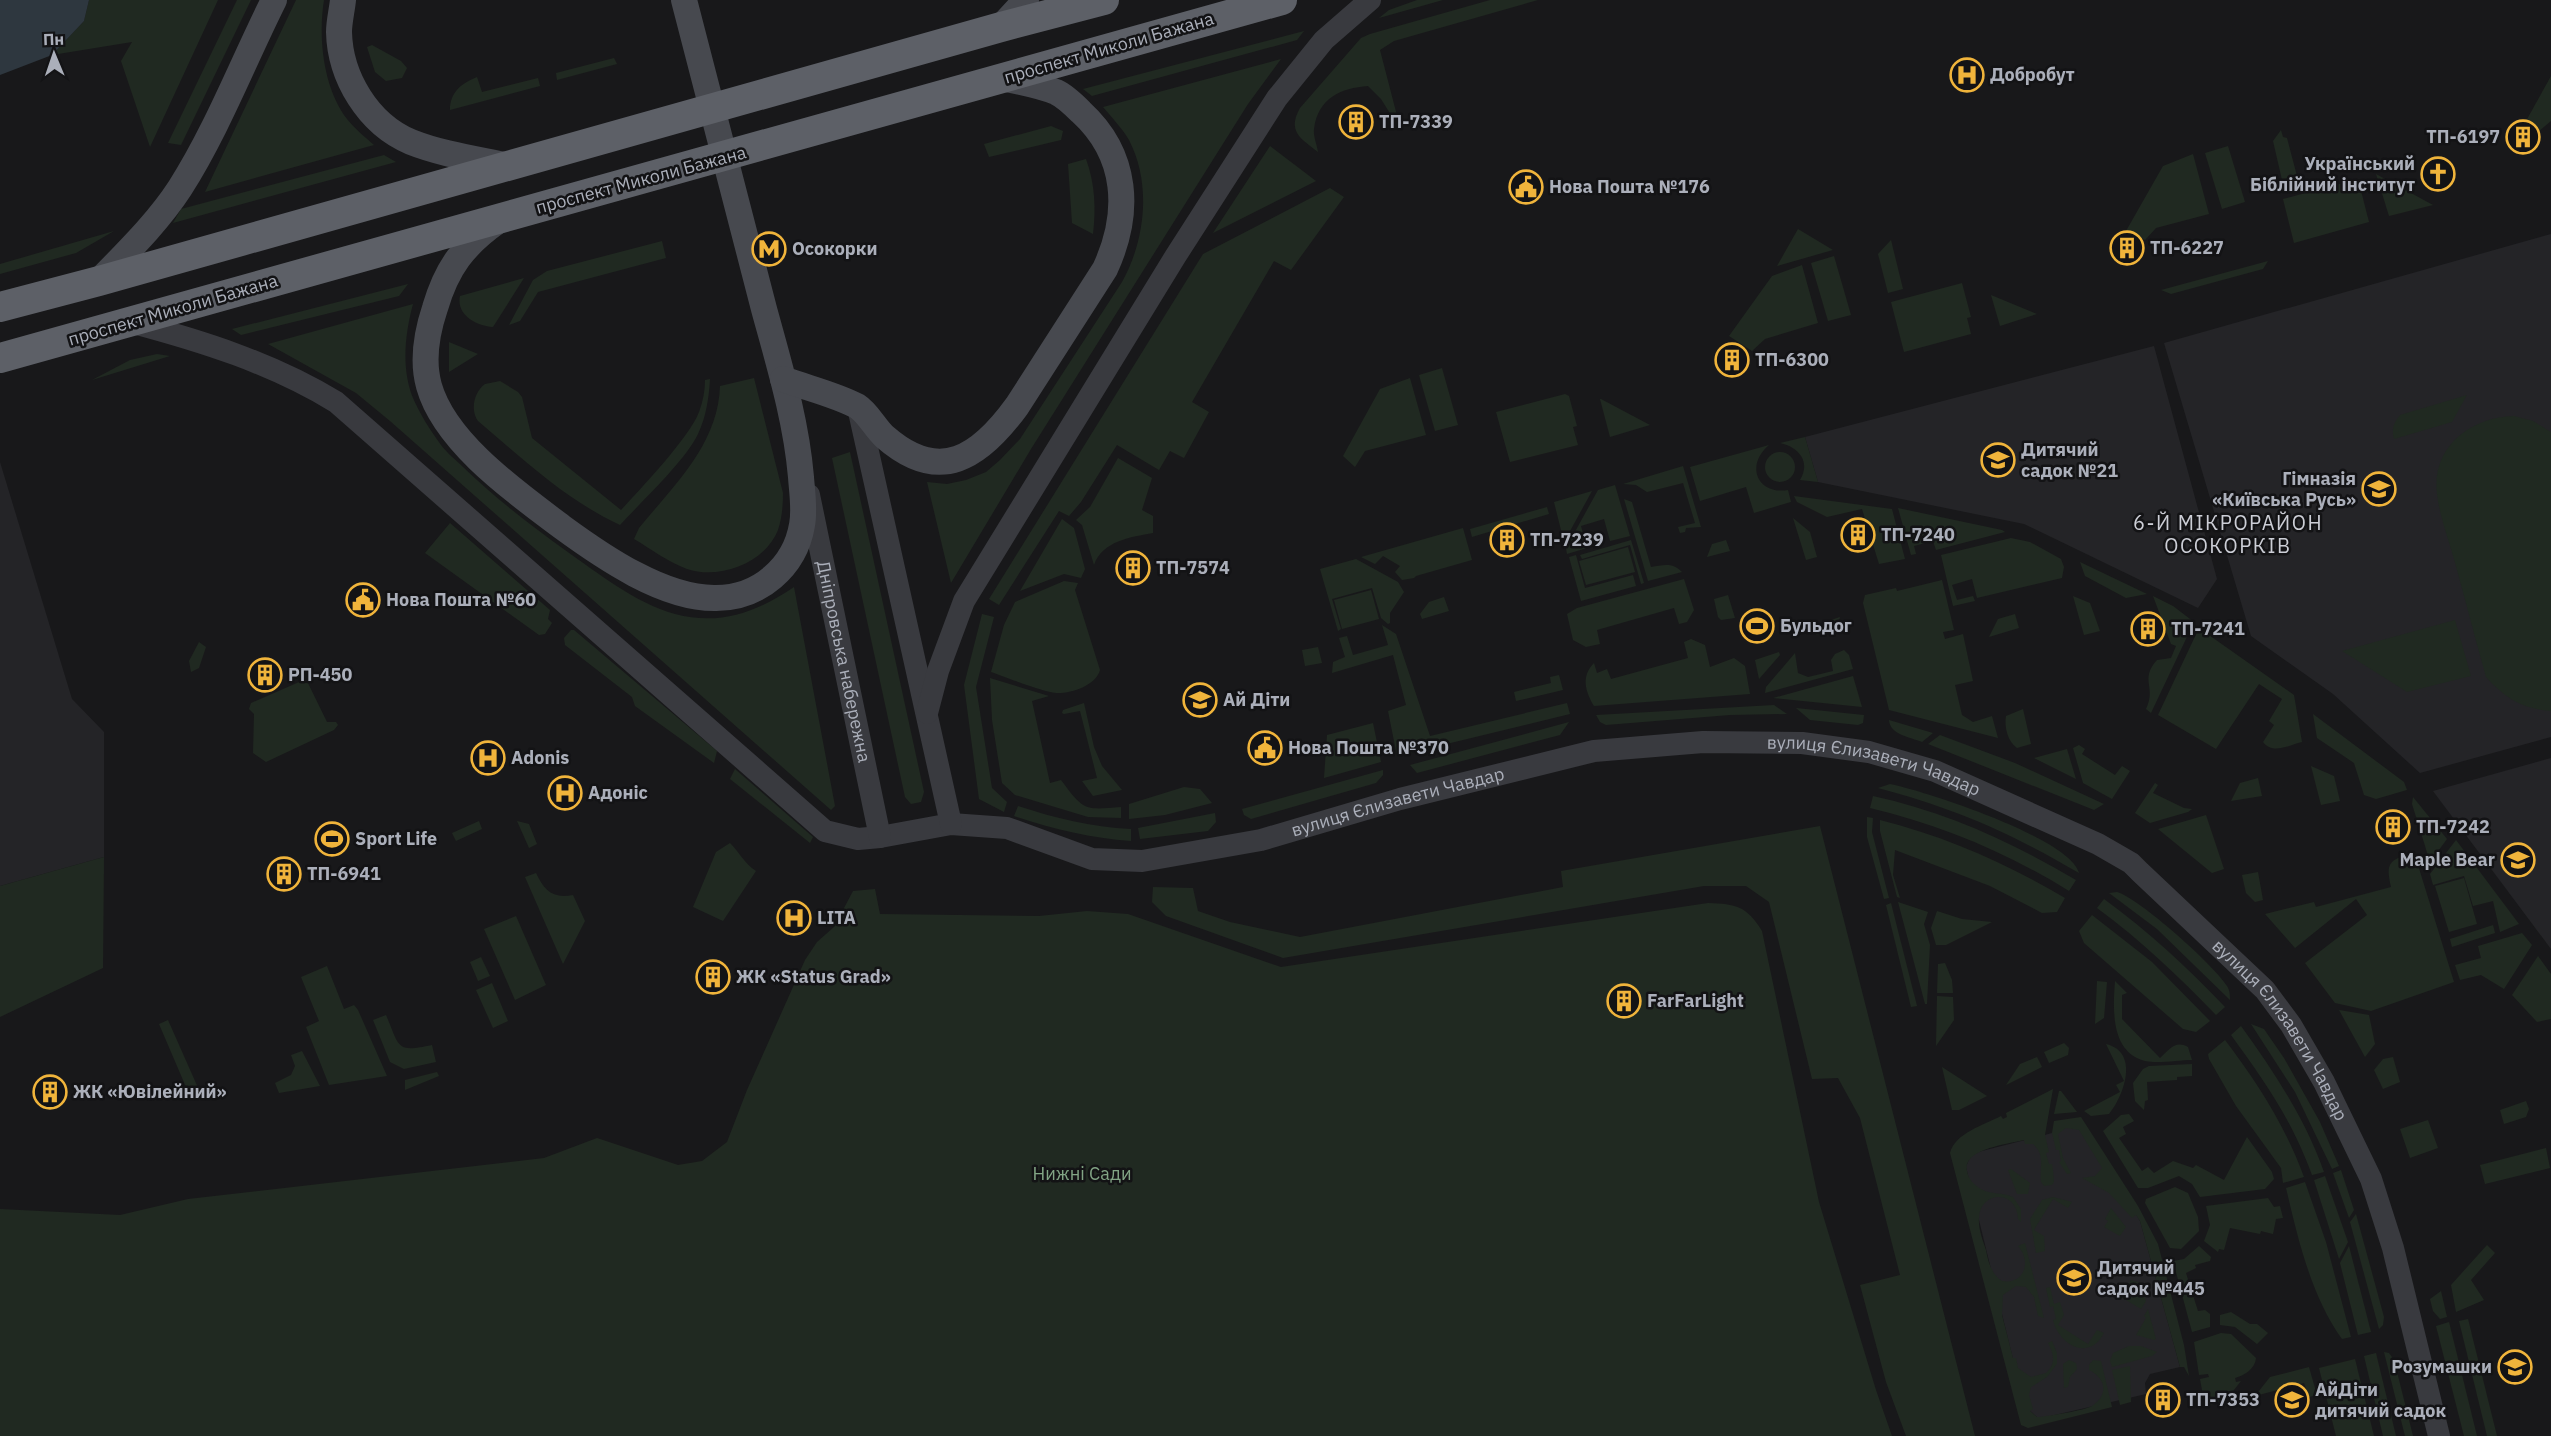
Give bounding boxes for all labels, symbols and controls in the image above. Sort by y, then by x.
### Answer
street label: проспект Миколи Бажана [1001,6,1217,88]
north arrow [24,24,84,84]
text: Пн [43,29,64,49]
hospital icon: Добробут [1949,57,1985,93]
place label: Добробут [1990,63,2075,86]
building icon: ТП-7339 [1338,104,1374,140]
place label: ТП-7339 [1379,110,1453,133]
building icon: ТП-6197 [2505,119,2541,155]
place label: ТП-6197 [2426,125,2500,148]
street label: проспект Миколи Бажана [533,140,749,219]
place label: Український Біблійний інститут [2250,152,2415,196]
church icon: Український Біблійний інститут [2420,156,2456,192]
public building icon: Нова Пошта №176 [1508,169,1544,205]
place label: Нова Пошта №176 [1549,175,1710,198]
building icon: ТП-6227 [2109,230,2145,266]
metro station icon: Осокорки [751,231,787,267]
place label: ТП-6227 [2150,236,2224,259]
place label: Осокорки [792,237,877,260]
street label: проспект Миколи Бажана [65,268,281,350]
building icon: ТП-6300 [1714,342,1750,378]
place label: ТП-6300 [1755,348,1829,371]
place label: Дитячий садок №21 [2021,438,2118,482]
school or university icon: Дитячий садок №21 [1980,442,2016,478]
place label: Гімназія «Київська Русь» [2212,467,2356,511]
school or university icon: Гімназія «Київська Русь» [2361,471,2397,507]
district label: 6-Й МІКРОРАЙОН ОСОКОРКІВ [2133,509,2323,559]
building icon: ТП-7240 [1840,517,1876,553]
building icon: ТП-7239 [1489,522,1525,558]
place label: ТП-7240 [1881,523,1955,546]
place label: ТП-7239 [1530,528,1604,551]
building icon: ТП-7574 [1115,550,1151,586]
place label: ТП-7574 [1156,556,1230,579]
street label: Дніпровська набережна [812,558,876,765]
public building icon: Нова Пошта №60 [345,582,381,618]
place label: Нова Пошта №60 [386,588,536,611]
sports icon: Бульдог [1739,608,1775,644]
building icon: ТП-7241 [2130,611,2166,647]
place label: Бульдог [1780,614,1852,637]
place label: ТП-7241 [2171,617,2245,640]
building icon: РП-450 [247,657,283,693]
place label: РП-450 [288,663,352,686]
school or university icon: Ай Діти [1182,682,1218,718]
place label: Ай Діти [1223,688,1290,711]
public building icon: Нова Пошта №370 [1247,730,1283,766]
street label: вулиця Єлизавети Чавдар [1767,731,1984,801]
place label: Нова Пошта №370 [1288,736,1449,759]
hospital icon: Adonis [470,740,506,776]
place label: Adonis [511,746,569,769]
street label: вулиця Єлизавети Чавдар [1288,762,1507,841]
hospital icon: Адоніс [547,775,583,811]
place label: Адоніс [588,781,648,804]
building icon: ТП-7242 [2375,809,2411,845]
place label: ТП-7242 [2416,815,2490,838]
sports icon: Sport Life [314,821,350,857]
place label: Sport Life [355,827,437,850]
school or university icon: Maple Bear [2500,842,2536,878]
place label: Maple Bear [2400,848,2495,871]
building icon: ТП-6941 [266,856,302,892]
place label: ТП-6941 [307,862,381,885]
hospital icon: LITA [776,900,812,936]
place label: LITA [817,906,856,929]
street label: вулиця Єлизавети Чавдар [2207,934,2353,1124]
building icon: ЖК «Status Grad» [695,959,731,995]
place label: ЖК «Status Grad» [736,965,891,988]
building icon: FarFarLight [1606,983,1642,1019]
place label: FarFarLight [1647,989,1744,1012]
building icon: ЖК «Ювілейний» [32,1074,68,1110]
place label: ЖК «Ювілейний» [73,1080,227,1103]
park label: Нижні Сади [1032,1162,1132,1185]
place label: Дитячий садок №445 [2097,1256,2205,1300]
school or university icon: Дитячий садок №445 [2056,1260,2092,1296]
school or university icon: Розумашки [2497,1349,2533,1385]
place label: Розумашки [2391,1355,2492,1378]
place label: АйДіти дитячий садок [2315,1378,2446,1422]
building icon: ТП-7353 [2145,1382,2181,1418]
school or university icon: АйДіти дитячий садок [2274,1382,2310,1418]
place label: ТП-7353 [2186,1388,2260,1411]

